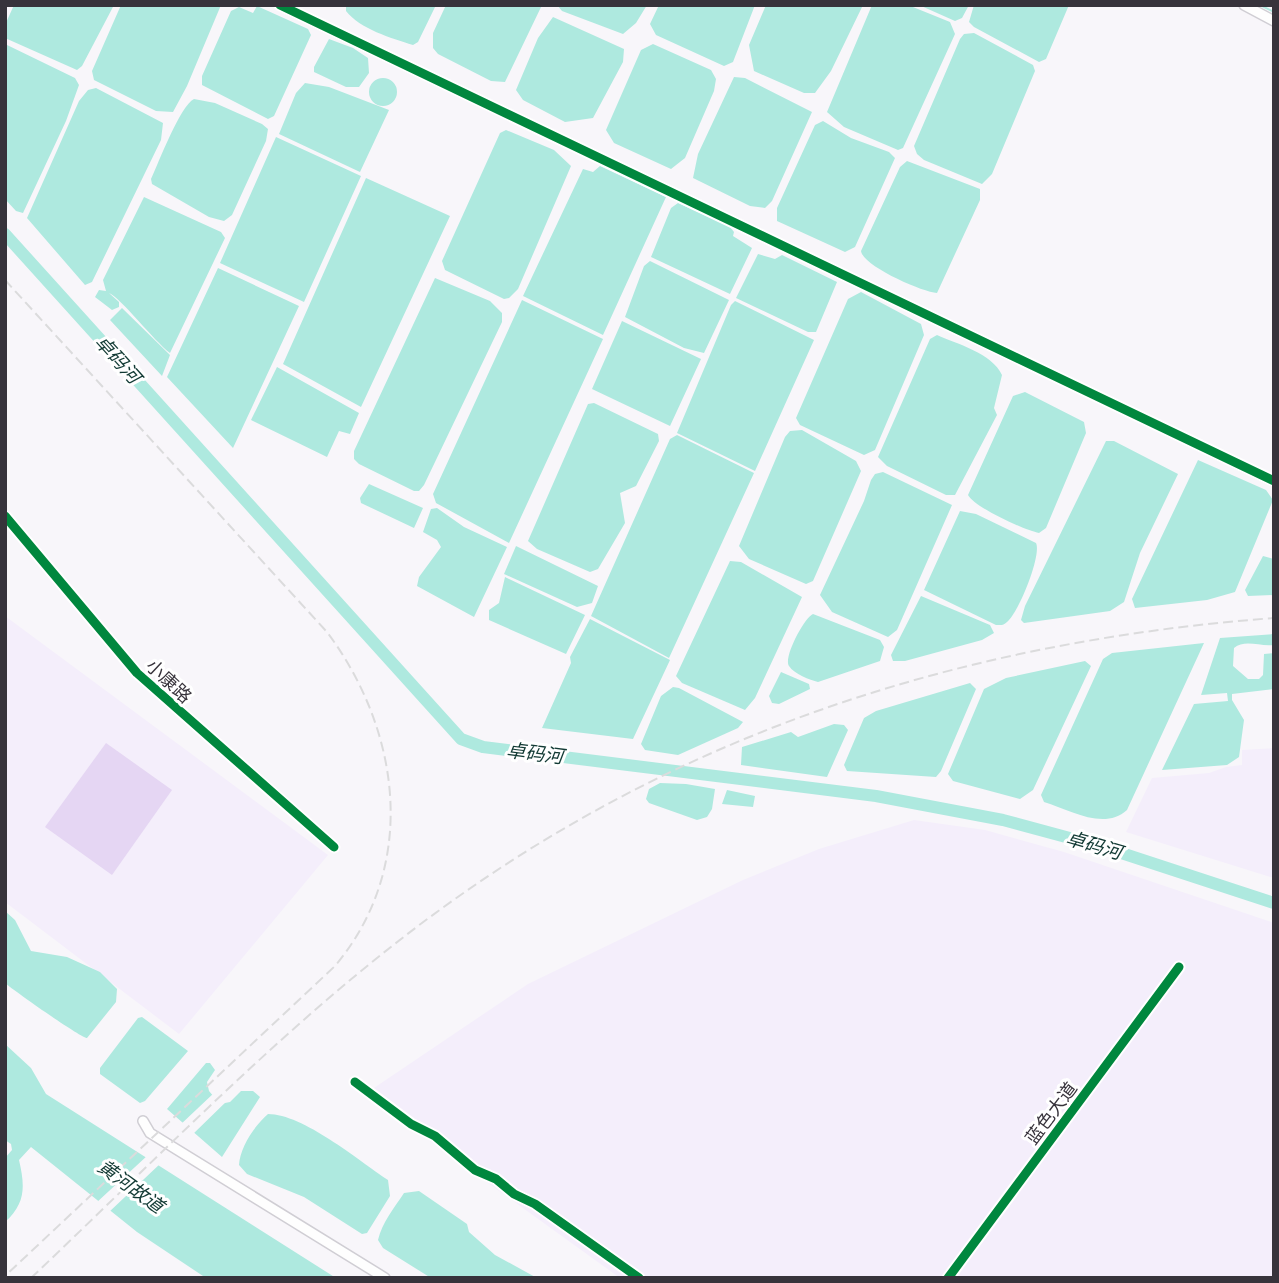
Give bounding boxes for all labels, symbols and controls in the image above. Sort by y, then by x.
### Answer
water label: 卓码河 [90,330,149,391]
street label: 小康路 [141,654,197,708]
water label: 卓码河 [505,738,569,769]
water label: 卓码河 [1063,826,1129,865]
street label: 蓝色大道 [1020,1077,1082,1149]
water label: 黄河故道 [93,1154,171,1220]

